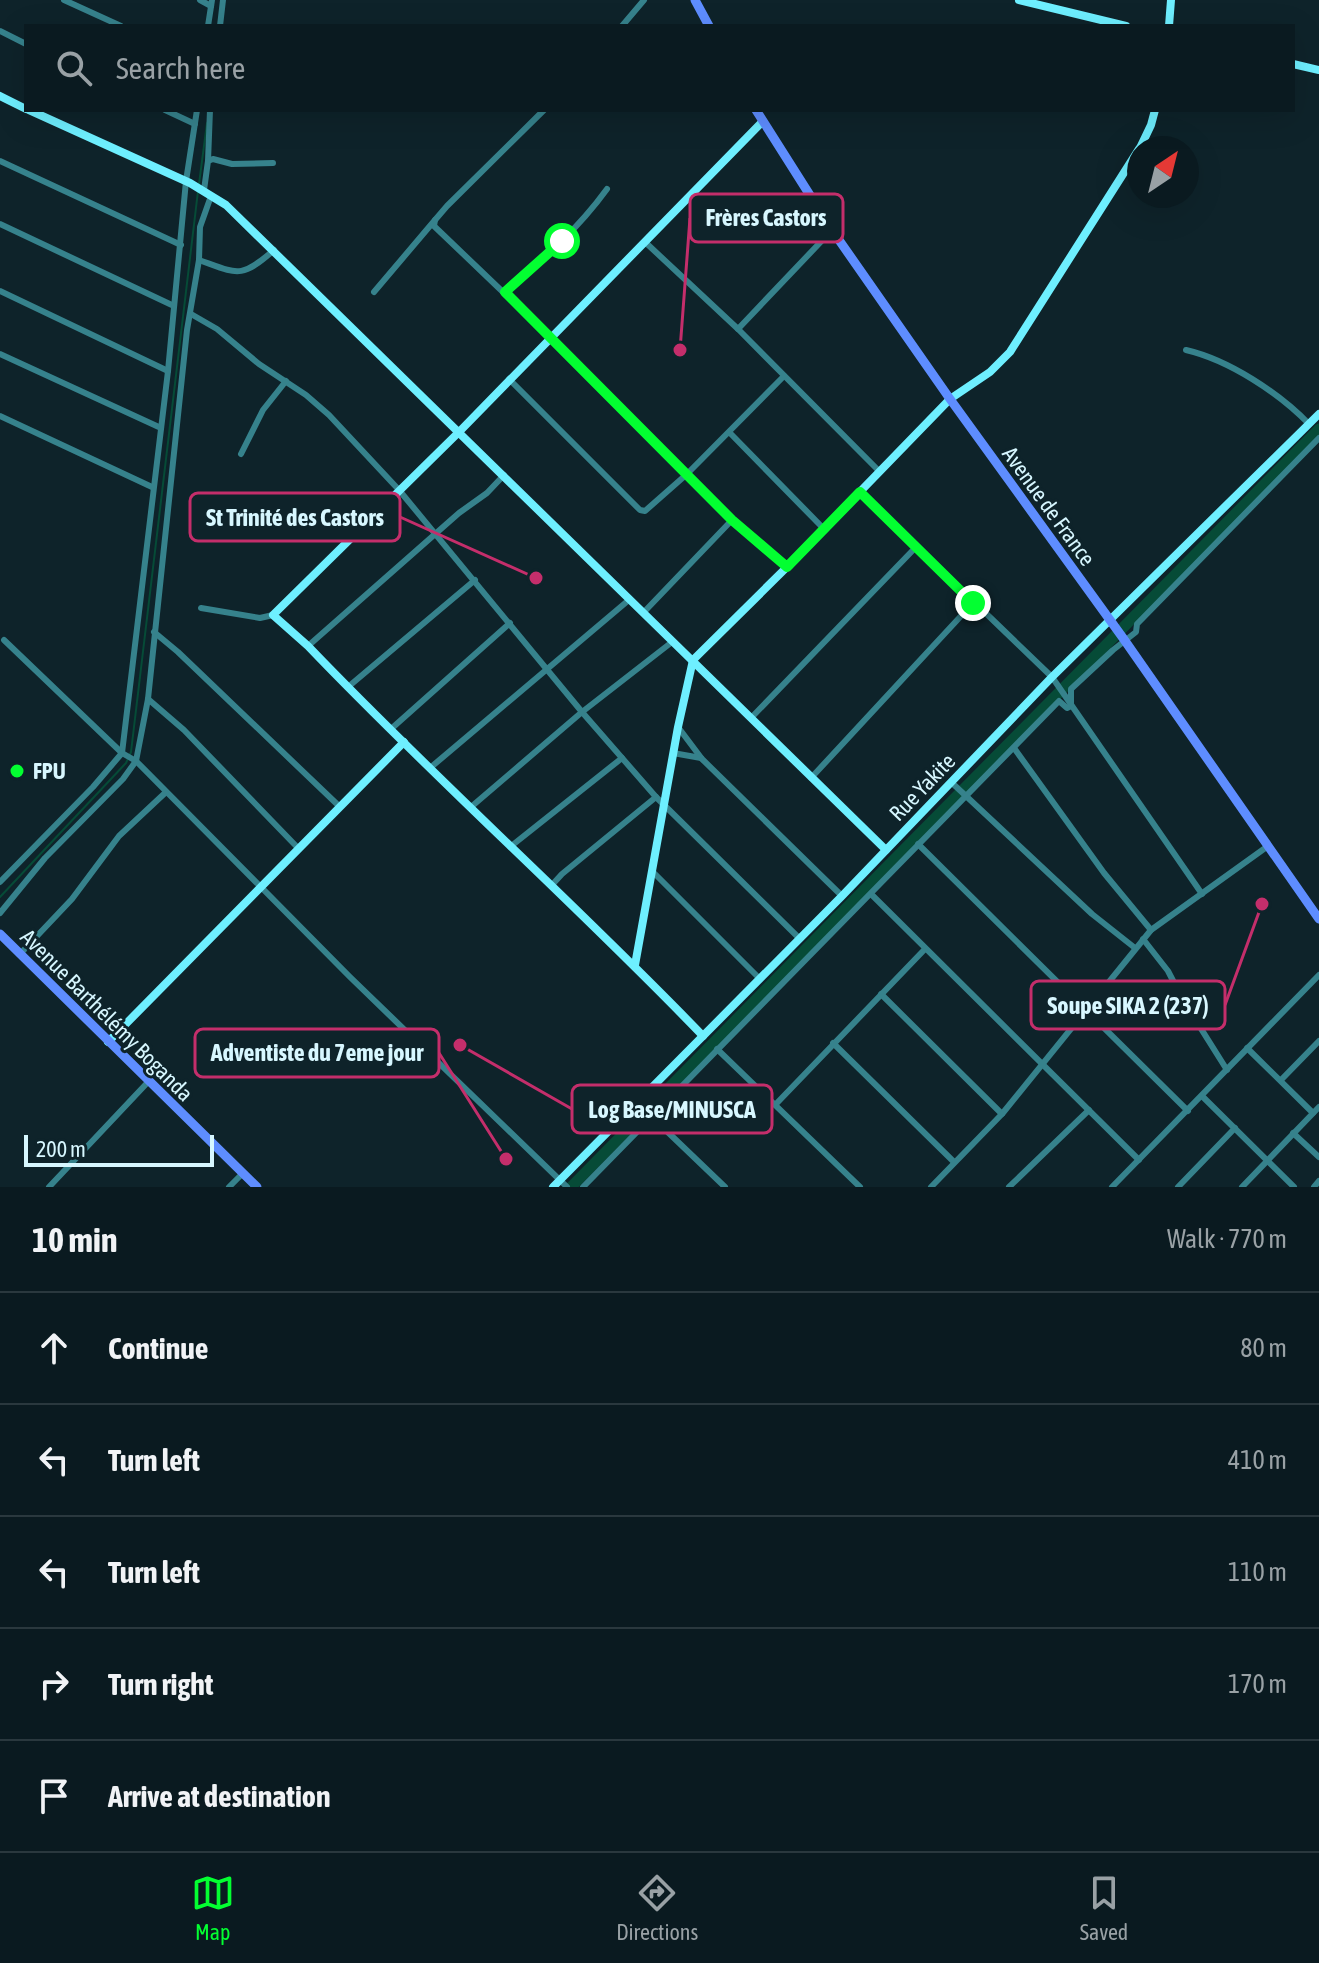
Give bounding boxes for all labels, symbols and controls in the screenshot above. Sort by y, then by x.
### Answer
search box [24,24,1295,112]
icon: search [52,46,96,90]
text: Search here [116,51,245,85]
north arrow [1127,136,1199,208]
callout: Frères Castors [690,194,843,242]
text: Frères Castors [706,204,827,231]
route start [544,223,580,259]
street label: Avenue de France [997,441,1101,571]
callout: St Trinité des Castors [190,493,400,541]
text: St Trinité des Castors [206,504,385,531]
route end [955,585,991,621]
street label: Rue Yakite [884,748,960,826]
place label: FPU [33,758,66,784]
marker: FPU [8,762,26,780]
street label: Avenue Barthélémy Boganda [16,924,198,1106]
callout: Soupe SIKA 2 (237) [1031,981,1225,1029]
text: Soupe SIKA 2 (237) [1047,992,1209,1019]
callout: Adventiste du 7eme jour [195,1029,439,1077]
text: Adventiste du 7eme jour [210,1039,424,1066]
callout: Log Base/MINUSCA [572,1085,772,1133]
text: Log Base/MINUSCA [588,1096,756,1123]
scale bar [24,1131,214,1167]
text: 200 m [36,1136,86,1162]
text: 10 min [32,1220,117,1259]
text: Walk · 770 m [1167,1224,1287,1254]
icon: ahead [32,1326,76,1370]
text: Continue [108,1331,208,1365]
text: 80 m [1240,1333,1287,1363]
icon: left [32,1438,76,1482]
text: Turn left [108,1443,200,1477]
text: 410 m [1228,1445,1287,1475]
icon: left [32,1550,76,1594]
text: Turn left [108,1555,200,1589]
text: 110 m [1228,1557,1287,1587]
icon: right [32,1662,76,1706]
text: Turn right [108,1667,214,1701]
text: 170 m [1228,1669,1287,1699]
icon: arrive [32,1774,76,1818]
text: Arrive at destination [108,1779,330,1813]
tab: Map [191,1871,235,1945]
tab: Directions [616,1871,698,1945]
tab: Saved [1080,1871,1128,1945]

